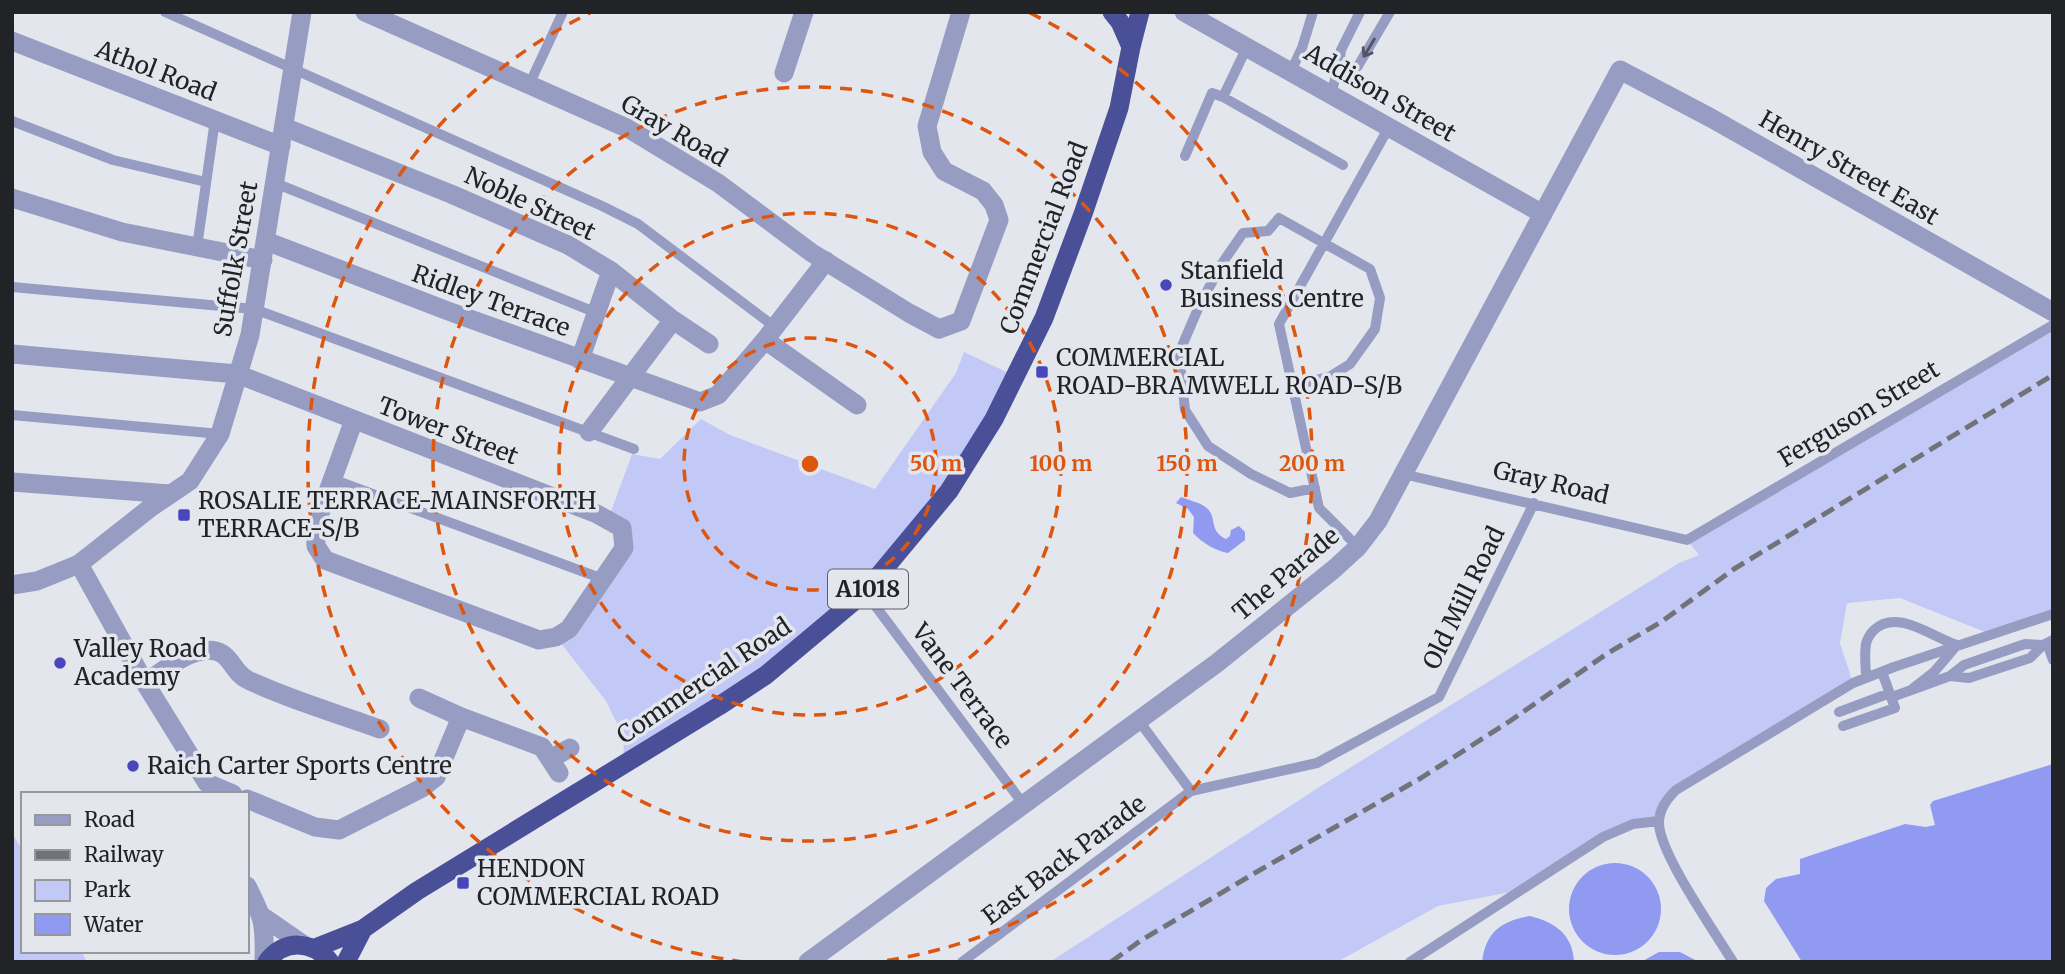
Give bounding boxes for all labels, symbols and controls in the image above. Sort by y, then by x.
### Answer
street label: Athol Road [90,33,221,108]
street label: Addison Street [1298,36,1462,149]
one-way arrow [1361,37,1375,57]
street label: Gray Road [615,88,733,173]
street label: Henry Street East [1754,103,1945,232]
street label: Commercial Road [993,137,1095,339]
street label: Noble Street [460,160,601,248]
street label: Suffolk Street [207,178,265,339]
place label: Stanfield Business Centre [1180,255,1364,314]
street label: Ridley Terrace [408,258,574,343]
marker: Stanfield Business Centre [1158,277,1174,293]
place label: COMMERCIAL ROAD-BRAMWELL ROAD-S/B [1056,342,1402,401]
street label: Ferguson Street [1773,353,1945,474]
marker: COMMERCIAL ROAD-BRAMWELL ROAD-S/B [1034,364,1050,380]
street label: Tower Street [374,390,523,472]
text: 50 m [910,450,962,477]
text: 100 m [1030,450,1092,477]
text: 150 m [1156,450,1218,477]
text: 200 m [1279,450,1345,477]
centre of rings [798,452,822,476]
street label: Gray Road [1490,454,1612,511]
place label: ROSALIE TERRACE-MAINSFORTH TERRACE-S/B [198,485,597,544]
marker: ROSALIE TERRACE-MAINSFORTH TERRACE-S/B [176,507,192,523]
street label: The Parade [1226,520,1345,627]
street label: Old Mill Road [1416,521,1511,674]
road number: A1018 [828,569,908,608]
street label: Commercial Road [611,611,797,750]
street label: Vane Terrace [905,616,1020,755]
place label: Valley Road Academy [73,633,207,692]
marker: Valley Road Academy [52,655,68,671]
place label: Raich Carter Sports Centre [147,750,452,781]
marker: Raich Carter Sports Centre [125,758,141,774]
street label: East Back Parade [976,788,1152,931]
legend [21,792,248,953]
text: Road [84,806,135,833]
text: Railway [84,841,165,868]
place label: HENDON COMMERCIAL ROAD [477,853,719,912]
marker: HENDON COMMERCIAL ROAD [455,875,471,891]
text: Park [84,876,131,903]
text: Water [83,911,143,938]

